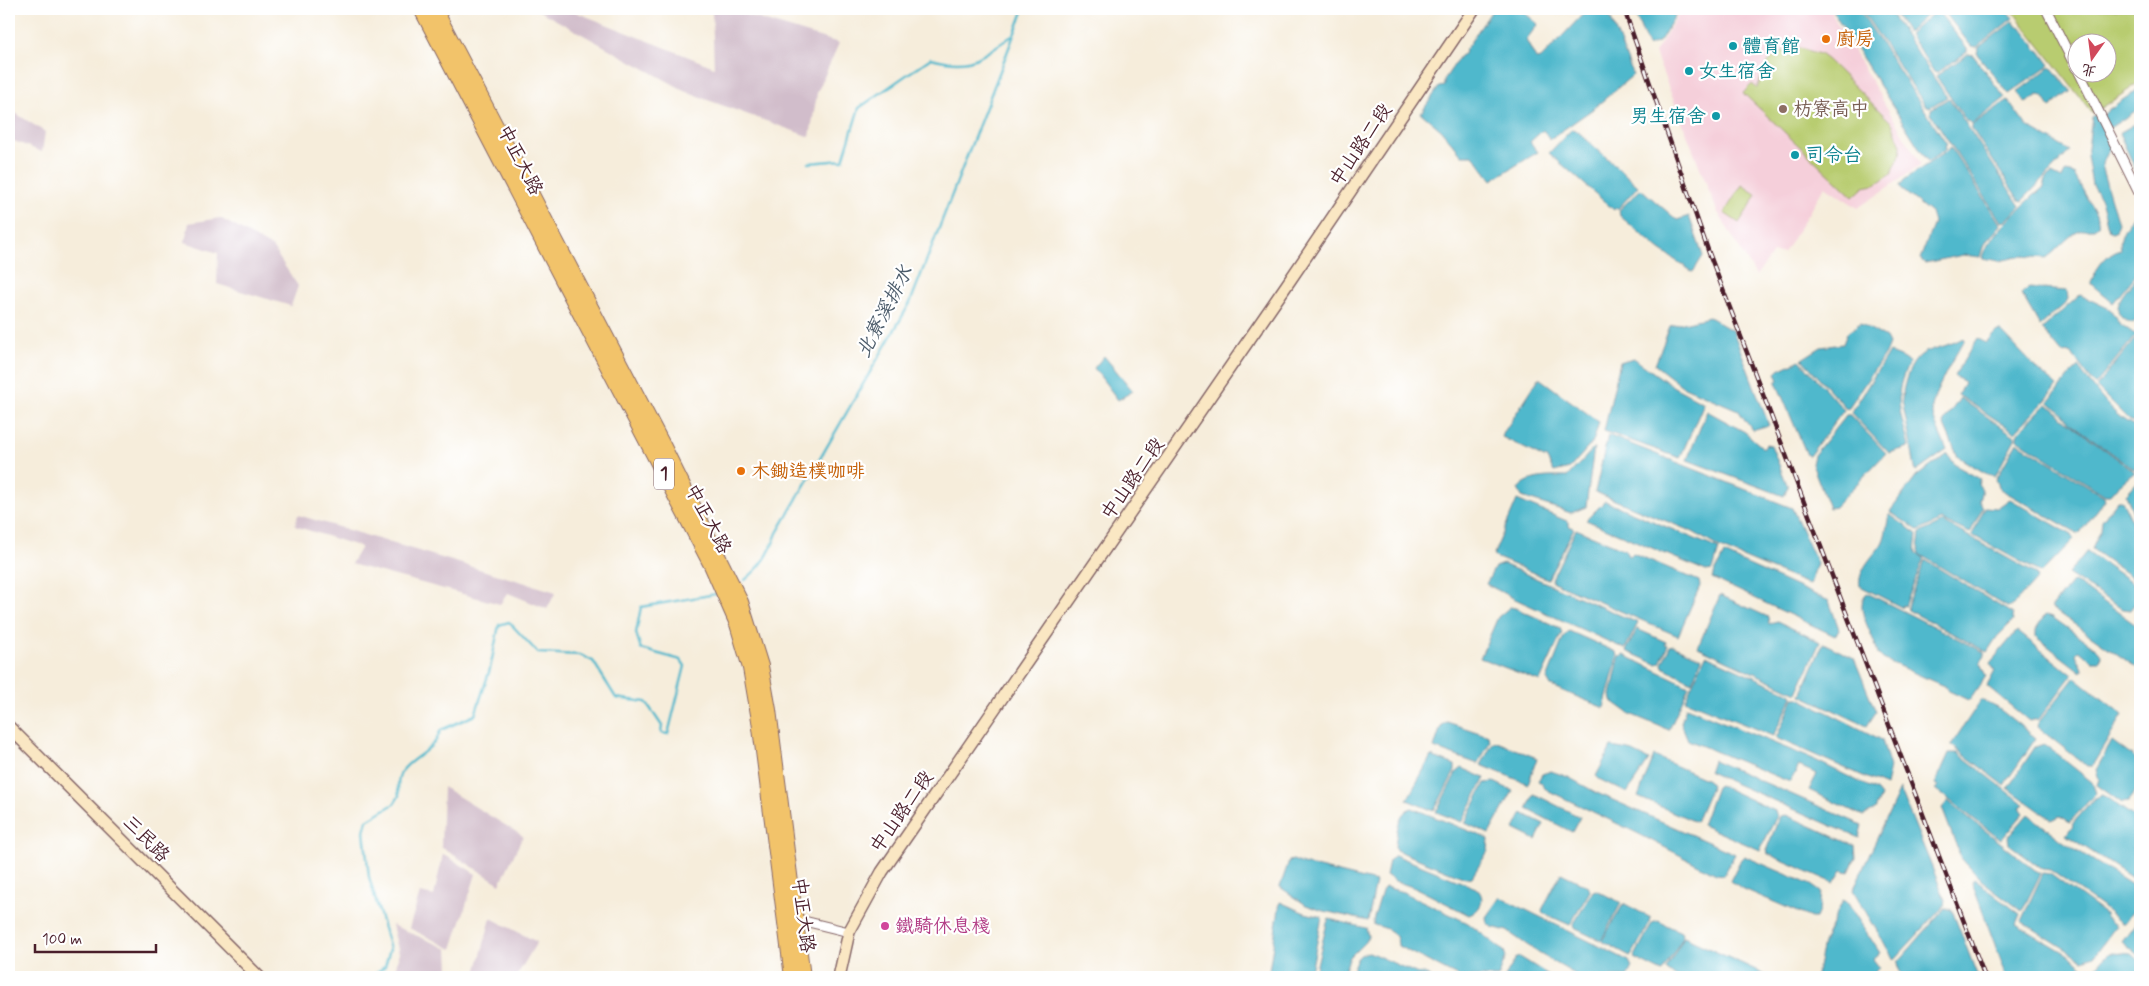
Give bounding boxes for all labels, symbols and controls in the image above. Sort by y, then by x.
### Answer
place label: 廚房 [1836,27,1874,52]
north arrow [2066,32,2116,82]
marker: 廚房 [1820,33,1832,45]
place label: 體育館 [1743,34,1800,59]
marker: 體育館 [1727,40,1739,52]
place label: 女生宿舍 [1699,59,1775,84]
text: 北 [2080,59,2098,80]
marker: 女生宿舍 [1683,65,1695,77]
place label: 枋寮高中 [1793,97,1869,122]
street label: 中山路二段 [1324,99,1398,191]
marker: 枋寮高中 [1777,103,1789,115]
place label: 男生宿舍 [1630,104,1706,129]
marker: 男生宿舍 [1710,110,1722,122]
street label: 中正大路 [492,120,548,200]
place label: 司令台 [1805,143,1862,168]
marker: 司令台 [1789,149,1801,161]
water label: 北寮溪排水 [850,260,920,363]
street label: 中山路二段 [1096,433,1170,525]
road number: 1 [654,458,674,489]
place label: 木鋤造樸咖啡 [751,459,865,484]
marker: 木鋤造樸咖啡 [735,465,747,477]
street label: 中正大路 [679,480,737,558]
street label: 中山路二段 [865,766,939,858]
street label: 三民路 [117,810,175,868]
street label: 中正大路 [786,876,820,954]
place label: 鐵騎休息棧 [895,914,990,939]
marker: 鐵騎休息棧 [879,920,891,932]
scale bar [35,921,156,953]
text: 100 m [42,930,82,950]

